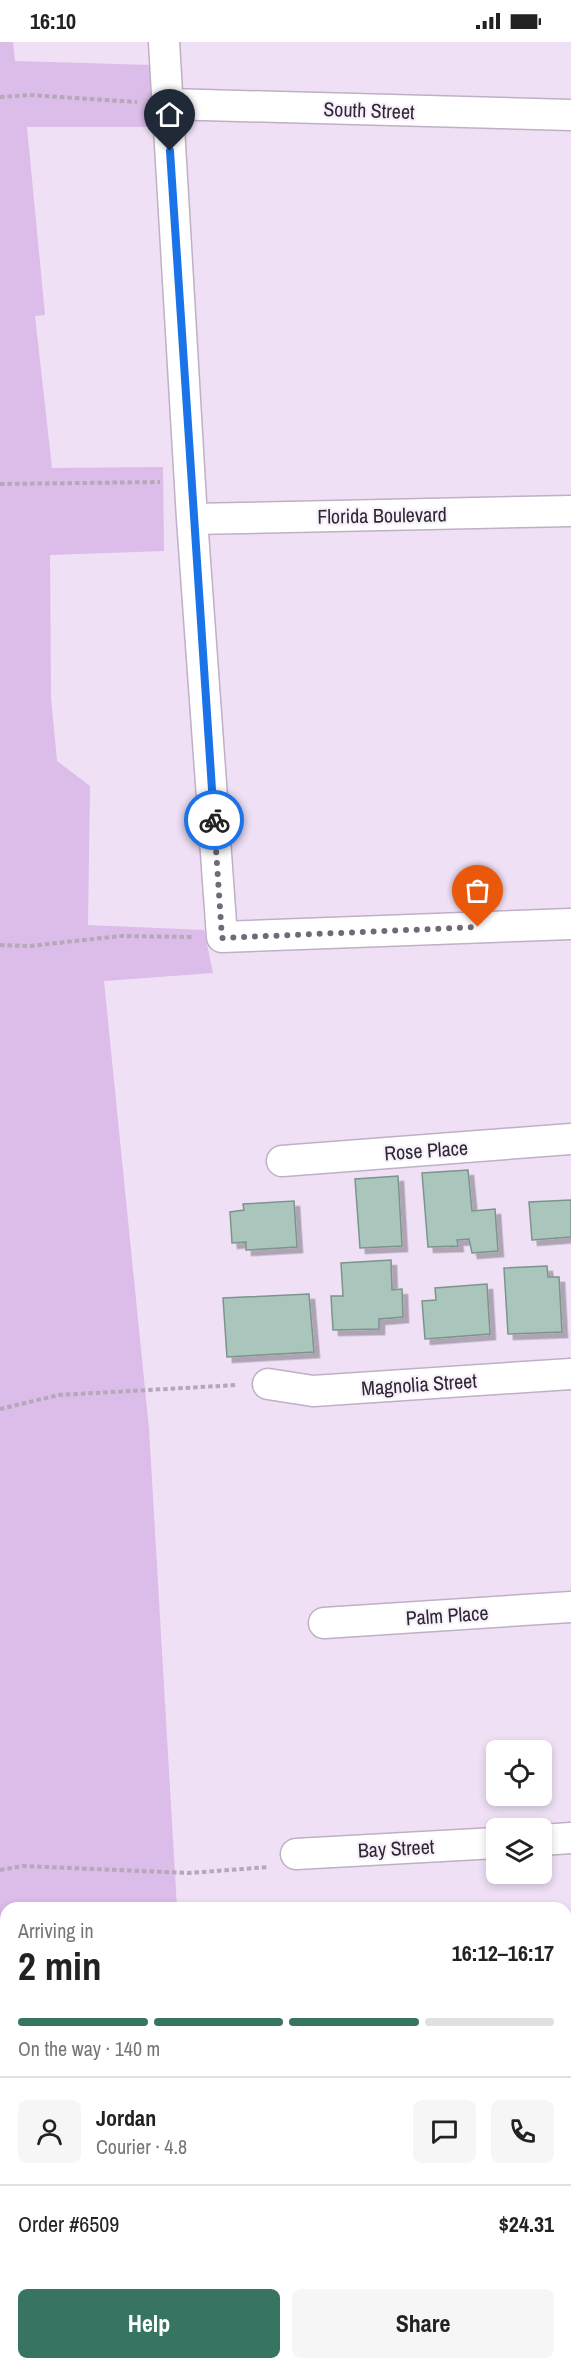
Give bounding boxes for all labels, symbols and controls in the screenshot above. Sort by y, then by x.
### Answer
text: 16:10 [30,6,76,36]
pin [144,89,195,151]
street label: South Street [323,95,415,125]
icon: home [153,98,186,131]
street label: Florida Boulevard [317,500,447,530]
courier [184,790,244,850]
icon: bike [198,804,231,837]
pin [452,865,503,927]
icon: bag [461,874,494,907]
street label: Rose Place [383,1134,469,1166]
street label: Magnolia Street [360,1366,478,1402]
street label: Palm Place [405,1599,489,1631]
map controls [486,1740,552,1884]
button: locate [486,1740,552,1806]
button: layers [486,1818,552,1884]
street label: Bay Street [357,1832,435,1863]
text: Arriving in [18,1917,94,1944]
text: 16:12–16:17 [452,1938,554,1968]
text: 2 min [18,1940,102,1992]
text: On the way · 140 m [18,2035,160,2062]
button: person [18,2100,81,2163]
button: chat [413,2100,476,2163]
button: phone [491,2100,554,2163]
text: Jordan [96,2103,156,2133]
text: Courier · 4.8 [96,2133,187,2160]
text: Order #6509 [18,2209,119,2239]
text: $24.31 [499,2209,554,2239]
button: Help [18,2289,280,2358]
button: Share [292,2289,554,2358]

